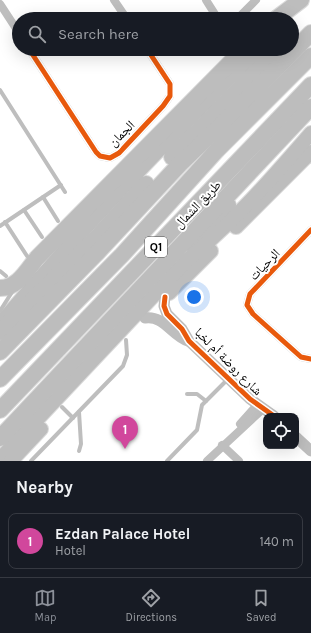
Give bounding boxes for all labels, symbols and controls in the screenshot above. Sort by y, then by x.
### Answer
search box [12,12,299,56]
icon: search [26,23,48,45]
text: Search here [58,25,139,43]
street label: الجمان [105,117,138,150]
street label: طريق الشمال [171,177,225,232]
road number: Q1 [145,237,167,257]
street label: الرحيات [246,246,283,284]
your location [184,287,204,307]
street label: شارع روضة أم لخبا [190,325,265,400]
map controls [263,413,299,449]
button: locate [263,413,299,449]
pin: 1 [112,416,138,449]
text: Nearby [16,477,73,497]
text: Ezdan Palace Hotel [55,525,190,543]
text: 1 [28,534,32,549]
text: 140 m [259,534,294,549]
text: Hotel [55,543,86,558]
tab: Map [34,587,56,624]
tab: Directions [125,587,177,624]
tab: Saved [246,587,277,624]

